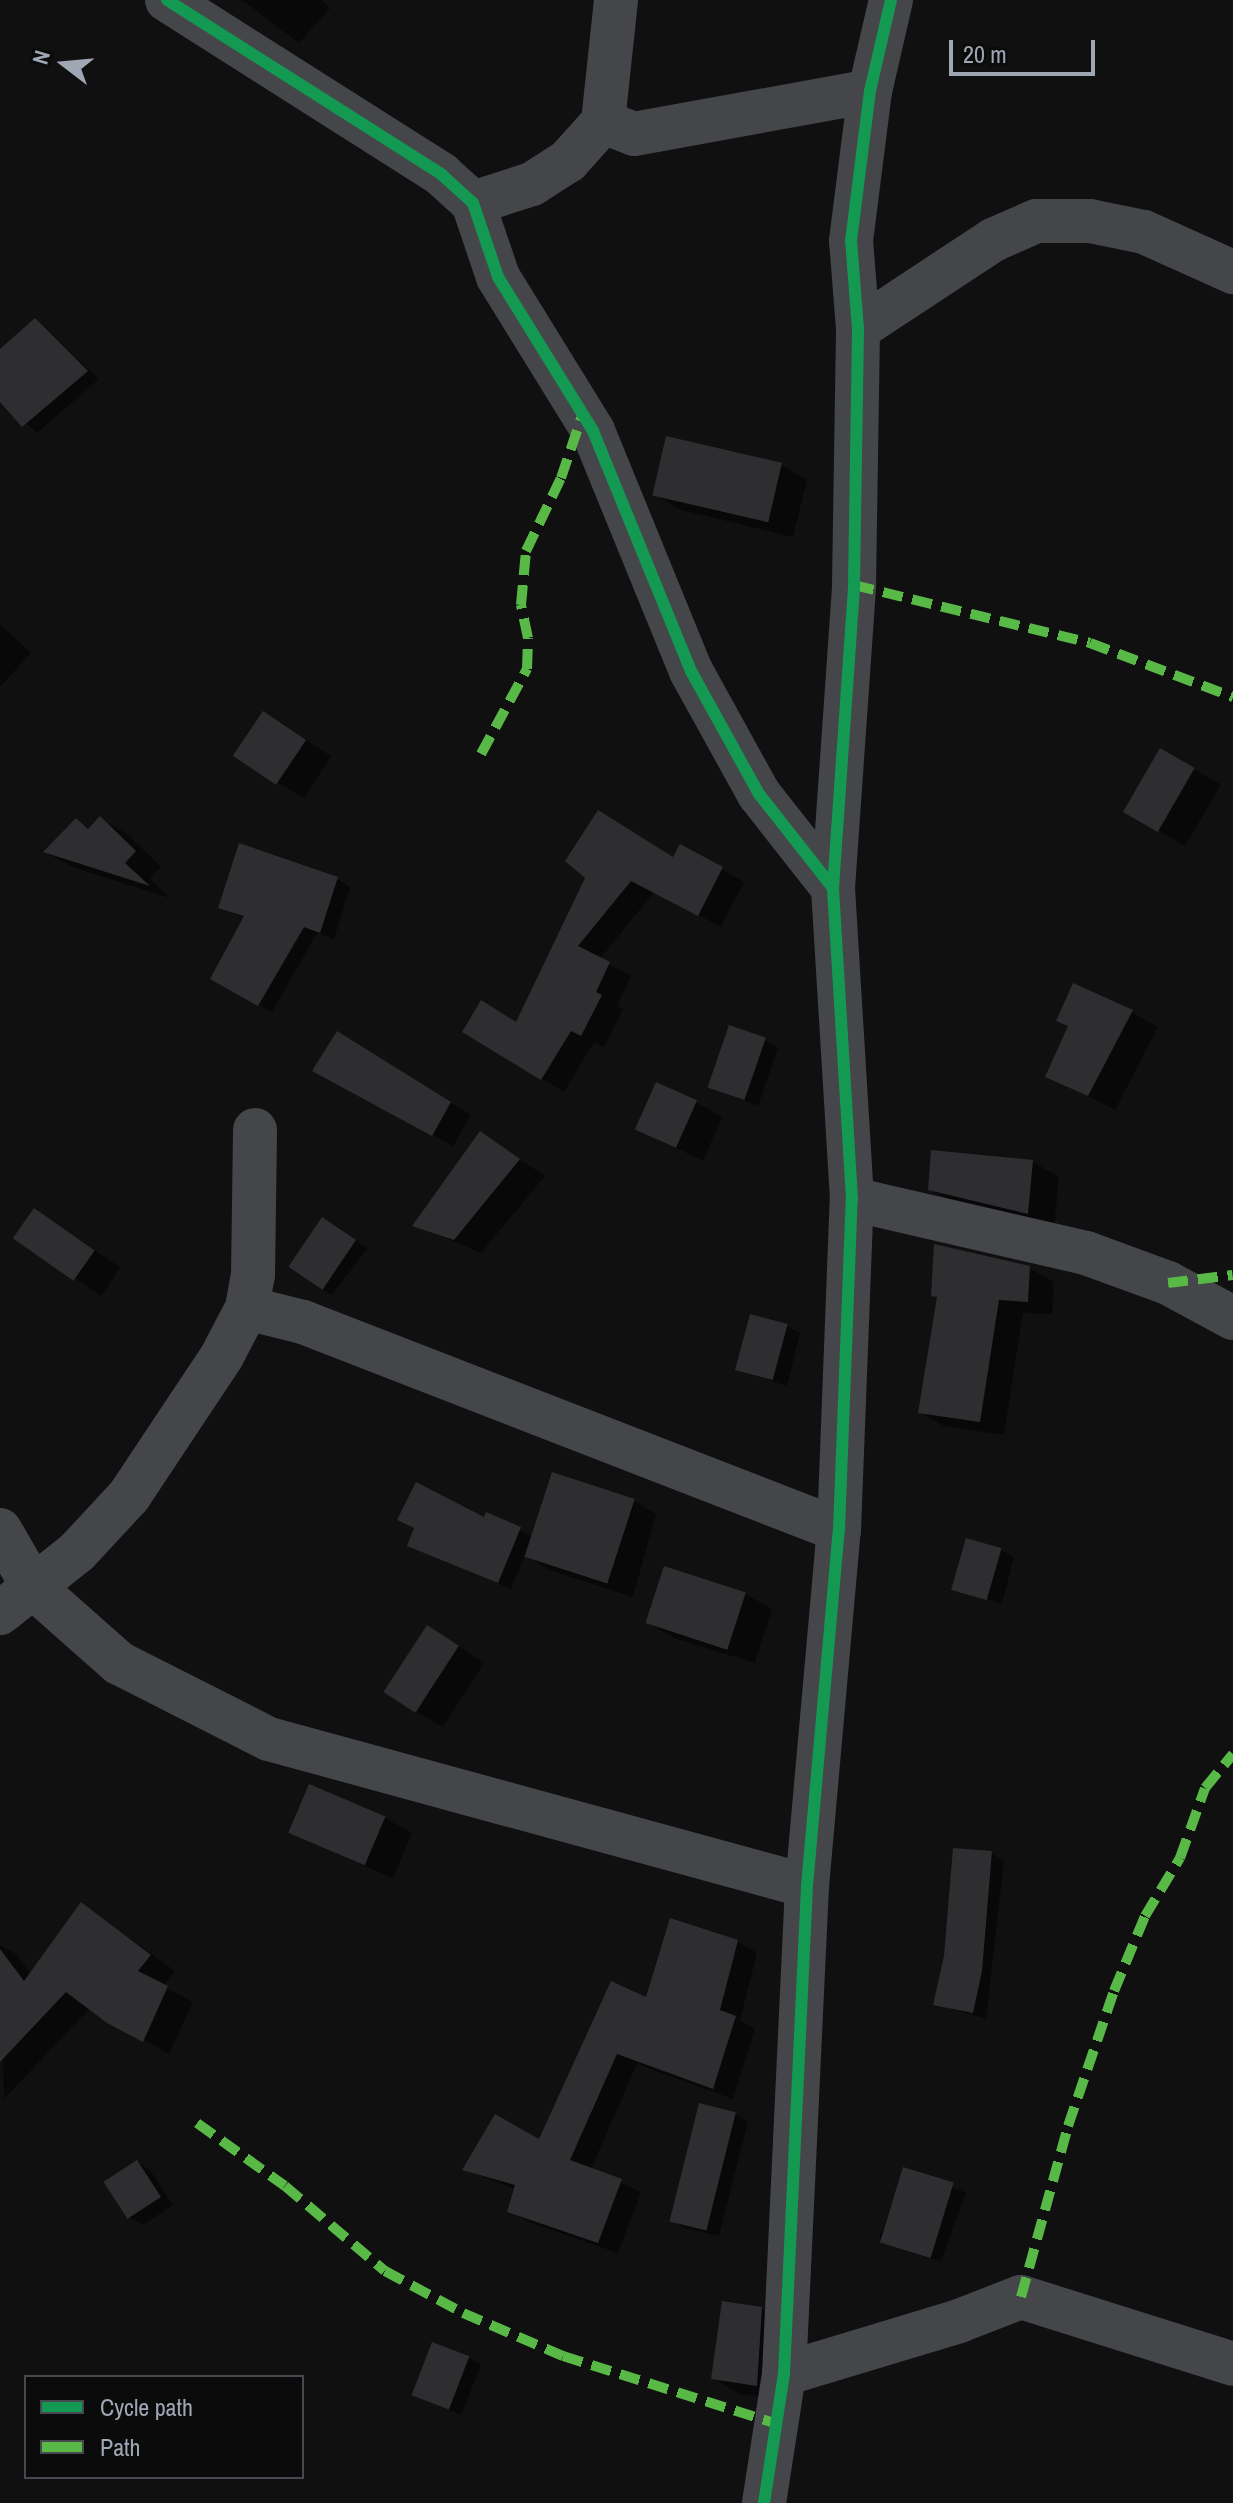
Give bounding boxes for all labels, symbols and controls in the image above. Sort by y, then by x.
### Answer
north arrow [24,24,104,104]
scale bar [953,24,1099,74]
text: 20 m [963,38,1007,70]
text: N [25,47,57,68]
legend [24,2375,304,2479]
text: Cycle path [100,2391,193,2423]
text: Path [100,2431,141,2463]

